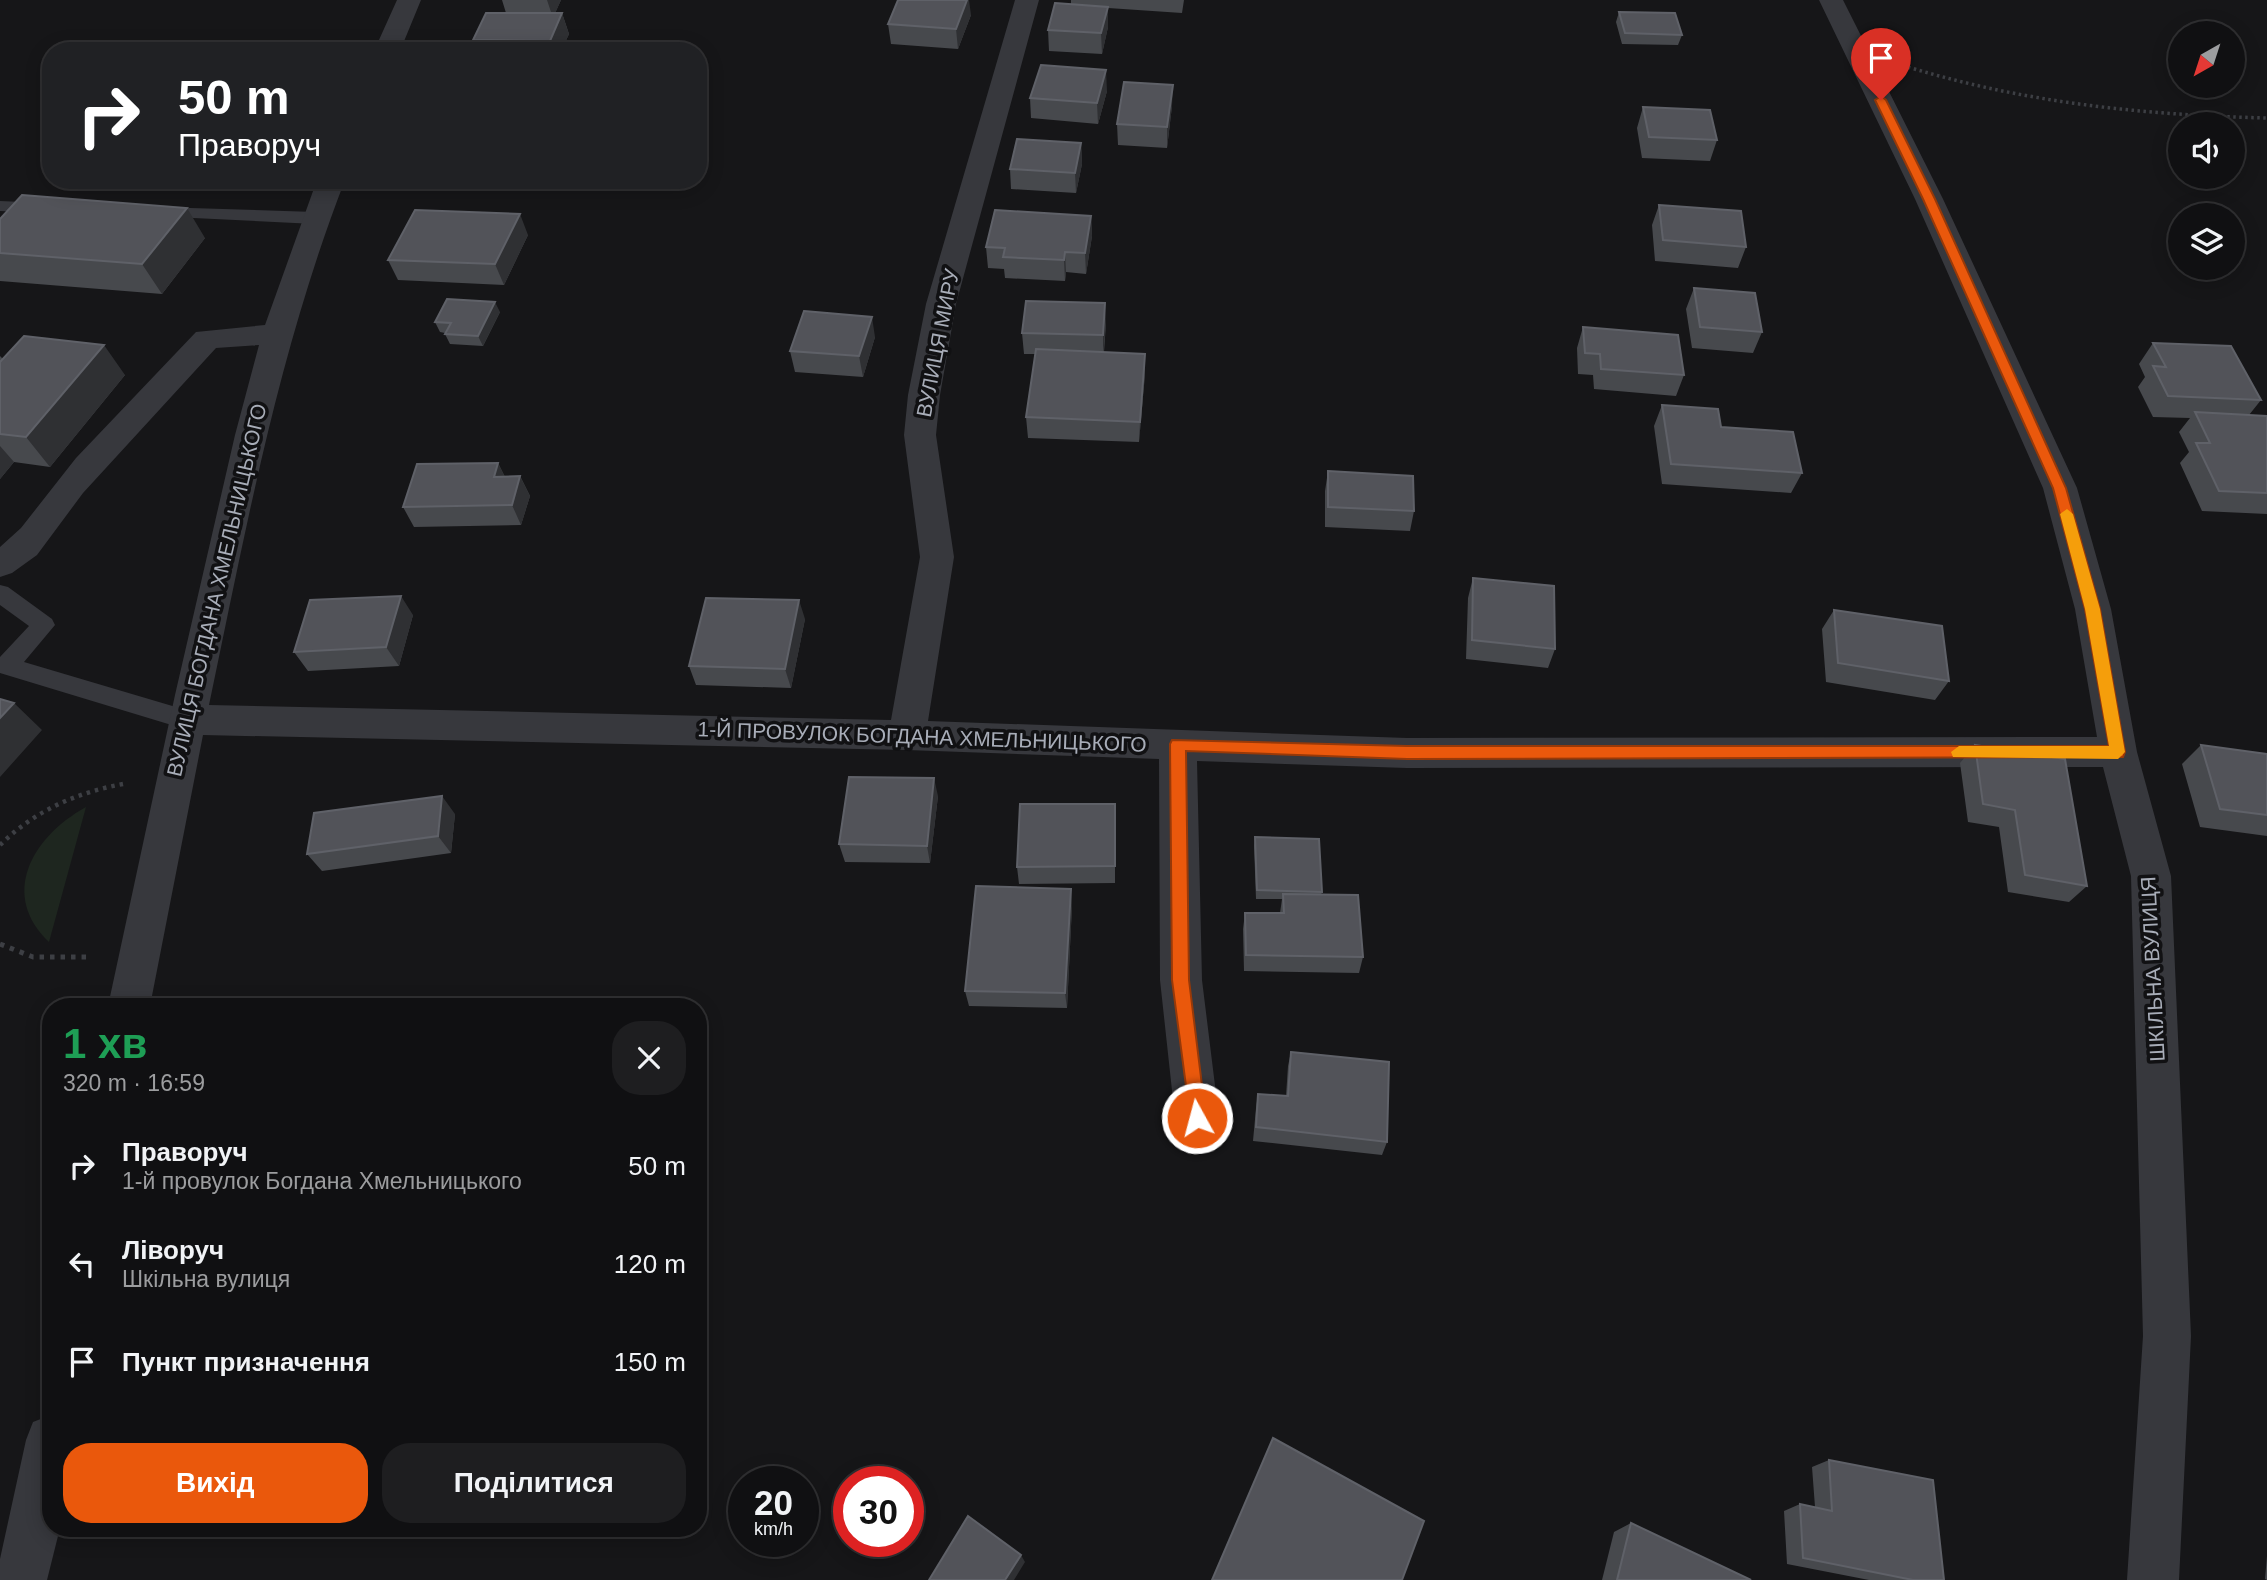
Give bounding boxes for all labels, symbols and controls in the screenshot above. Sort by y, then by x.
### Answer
north arrow [2168,21,2245,98]
map controls [2168,21,2245,280]
pin [1851,28,1911,100]
icon: arrive [1862,39,1900,77]
icon: right [63,70,154,161]
text: 50 m [178,70,290,124]
button: sound [2168,112,2245,189]
text: Праворуч [178,127,321,163]
button: layers [2168,203,2245,280]
street label: ВУЛИЦЯ МИРУ [912,266,963,419]
street label: ВУЛИЦЯ БОГДАНА ХМЕЛЬНИЦЬКОГО [162,401,271,779]
street label: 1-Й ПРОВУЛОК БОГДАНА ХМЕЛЬНИЦЬКОГО [697,717,1147,756]
street label: ШКІЛЬНА ВУЛИЦЯ [2136,876,2169,1062]
text: 1 хв [63,1020,147,1067]
button: close [612,1021,686,1095]
text: 320 m · 16:59 [63,1070,205,1096]
position arrow [1160,1081,1234,1155]
text: Праворуч [122,1137,248,1167]
icon: right [63,1147,101,1185]
text: 50 m [628,1151,686,1181]
text: 1-й провулок Богдана Хмельницького [122,1168,522,1194]
text: Ліворуч [122,1235,224,1265]
icon: left [63,1245,101,1283]
text: 120 m [614,1249,686,1279]
text: Шкільна вулиця [122,1266,290,1292]
icon: arrive [63,1343,101,1381]
text: Пункт призначення [122,1347,370,1377]
text: 150 m [614,1347,686,1377]
button: Вихід [63,1443,368,1523]
button: Поділитися [382,1443,686,1523]
speed limit sign: 30 [833,1466,924,1557]
text: 20 [754,1483,793,1522]
text: km/h [754,1519,793,1539]

